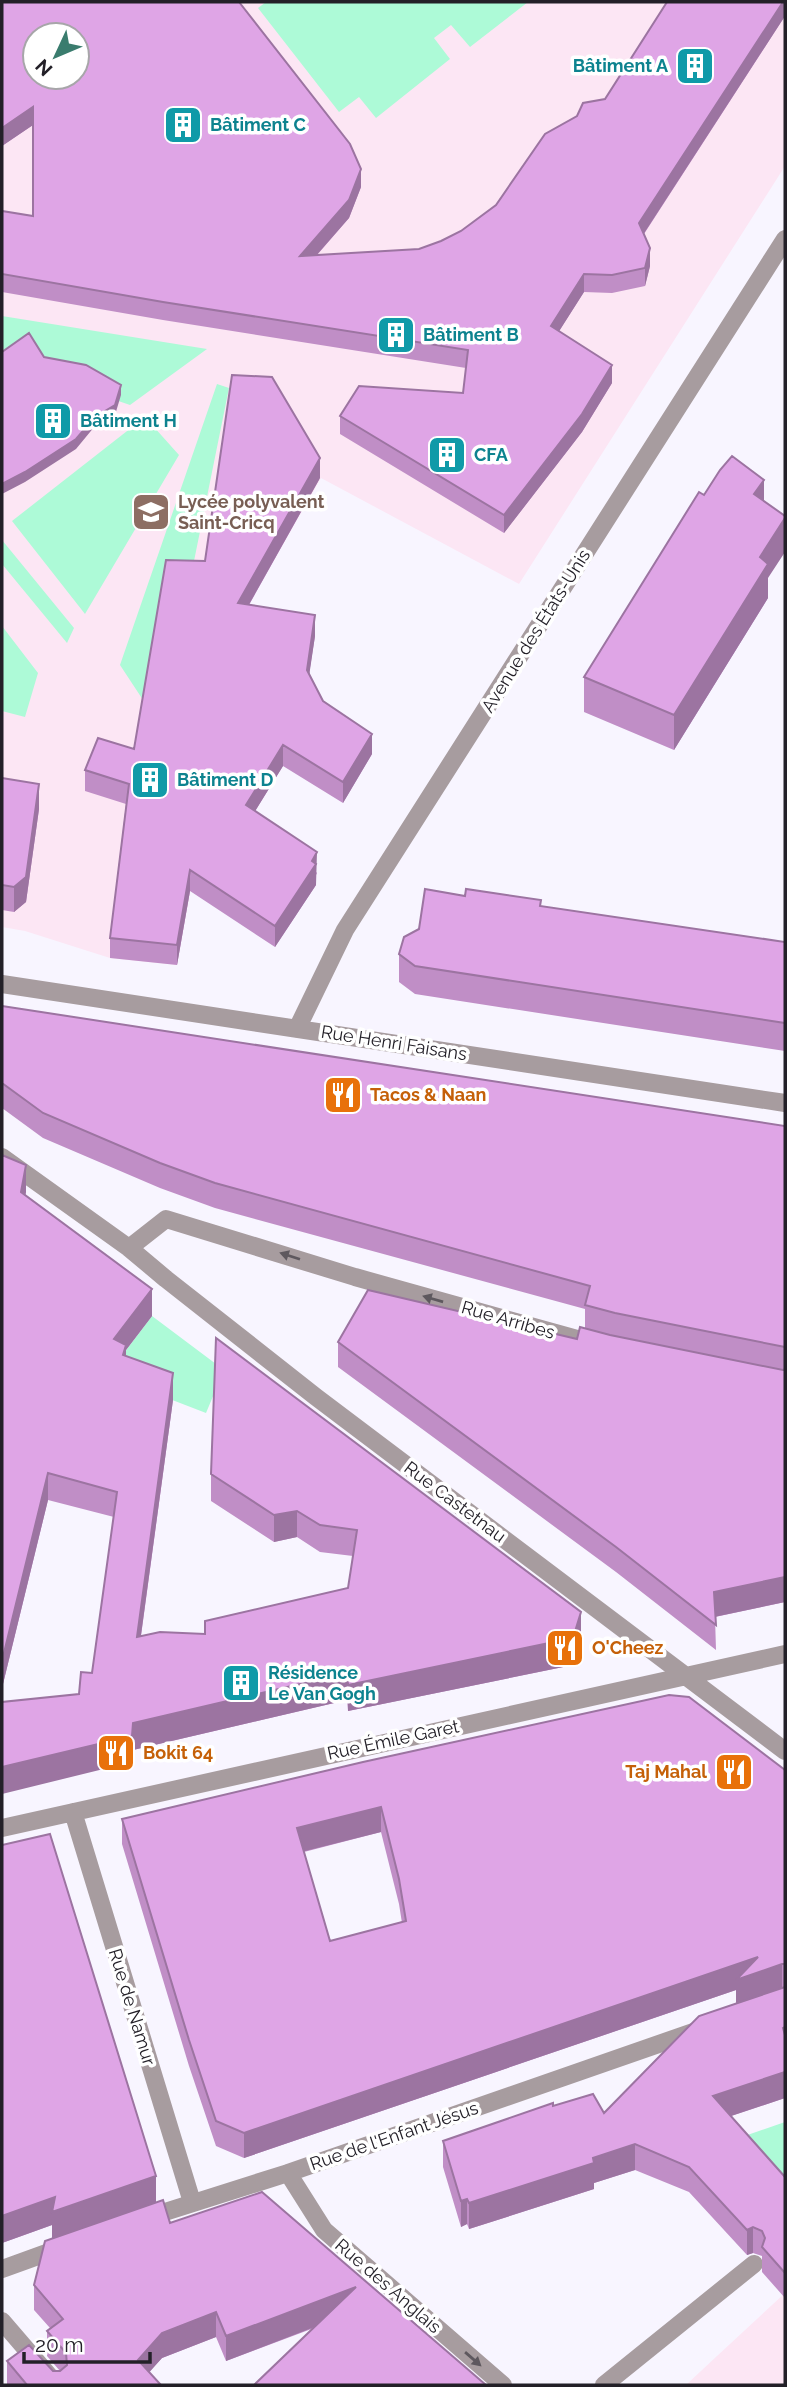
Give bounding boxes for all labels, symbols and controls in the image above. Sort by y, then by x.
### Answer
north arrow [21,21,91,91]
building icon: Bâtiment A [674,45,716,87]
text: N [31,55,57,81]
place label: Bâtiment A [573,55,669,76]
building icon: Bâtiment C [162,104,204,146]
place label: Bâtiment C [210,114,306,135]
building icon: Bâtiment B [375,314,417,356]
place label: Bâtiment B [423,324,519,345]
building icon: Bâtiment H [32,400,74,442]
place label: Bâtiment H [80,410,177,431]
building icon: CFA [426,434,468,476]
place label: CFA [474,444,509,465]
school or university icon: Lycée polyvalent Saint-Cricq [130,491,172,533]
place label: Lycée polyvalent Saint-Cricq [178,491,325,533]
street label: Avenue des États-Unis [476,545,595,716]
building icon: Bâtiment D [129,759,171,801]
place label: Bâtiment D [177,769,274,790]
street label: Rue Henri Faisans [320,1021,469,1064]
restaurant icon: Tacos & Naan [322,1074,364,1116]
place label: Tacos & Naan [370,1084,486,1105]
one-way arrow [280,1251,301,1261]
one-way arrow [423,1294,444,1304]
street label: Rue Arribes [459,1296,557,1343]
street label: Rue Castetnau [400,1457,510,1547]
restaurant icon: O'Cheez [544,1627,586,1669]
place label: O'Cheez [592,1637,664,1658]
building icon: Résidence Le Van Gogh [220,1662,262,1704]
place label: Résidence Le Van Gogh [268,1662,376,1704]
street label: Rue Émile Garet [325,1714,461,1764]
restaurant icon: Bokit 64 [95,1732,137,1774]
place label: Bokit 64 [143,1742,213,1763]
restaurant icon: Taj Mahal [713,1751,755,1793]
place label: Taj Mahal [625,1761,707,1782]
street label: Rue de Namur [105,1946,160,2068]
street label: Rue de l'Enfant Jésus [307,2097,481,2174]
street label: Rue des Anglais [331,2234,446,2337]
scale bar [24,2320,150,2364]
text: 20 m [35,2332,83,2357]
one-way arrow [464,2351,482,2367]

